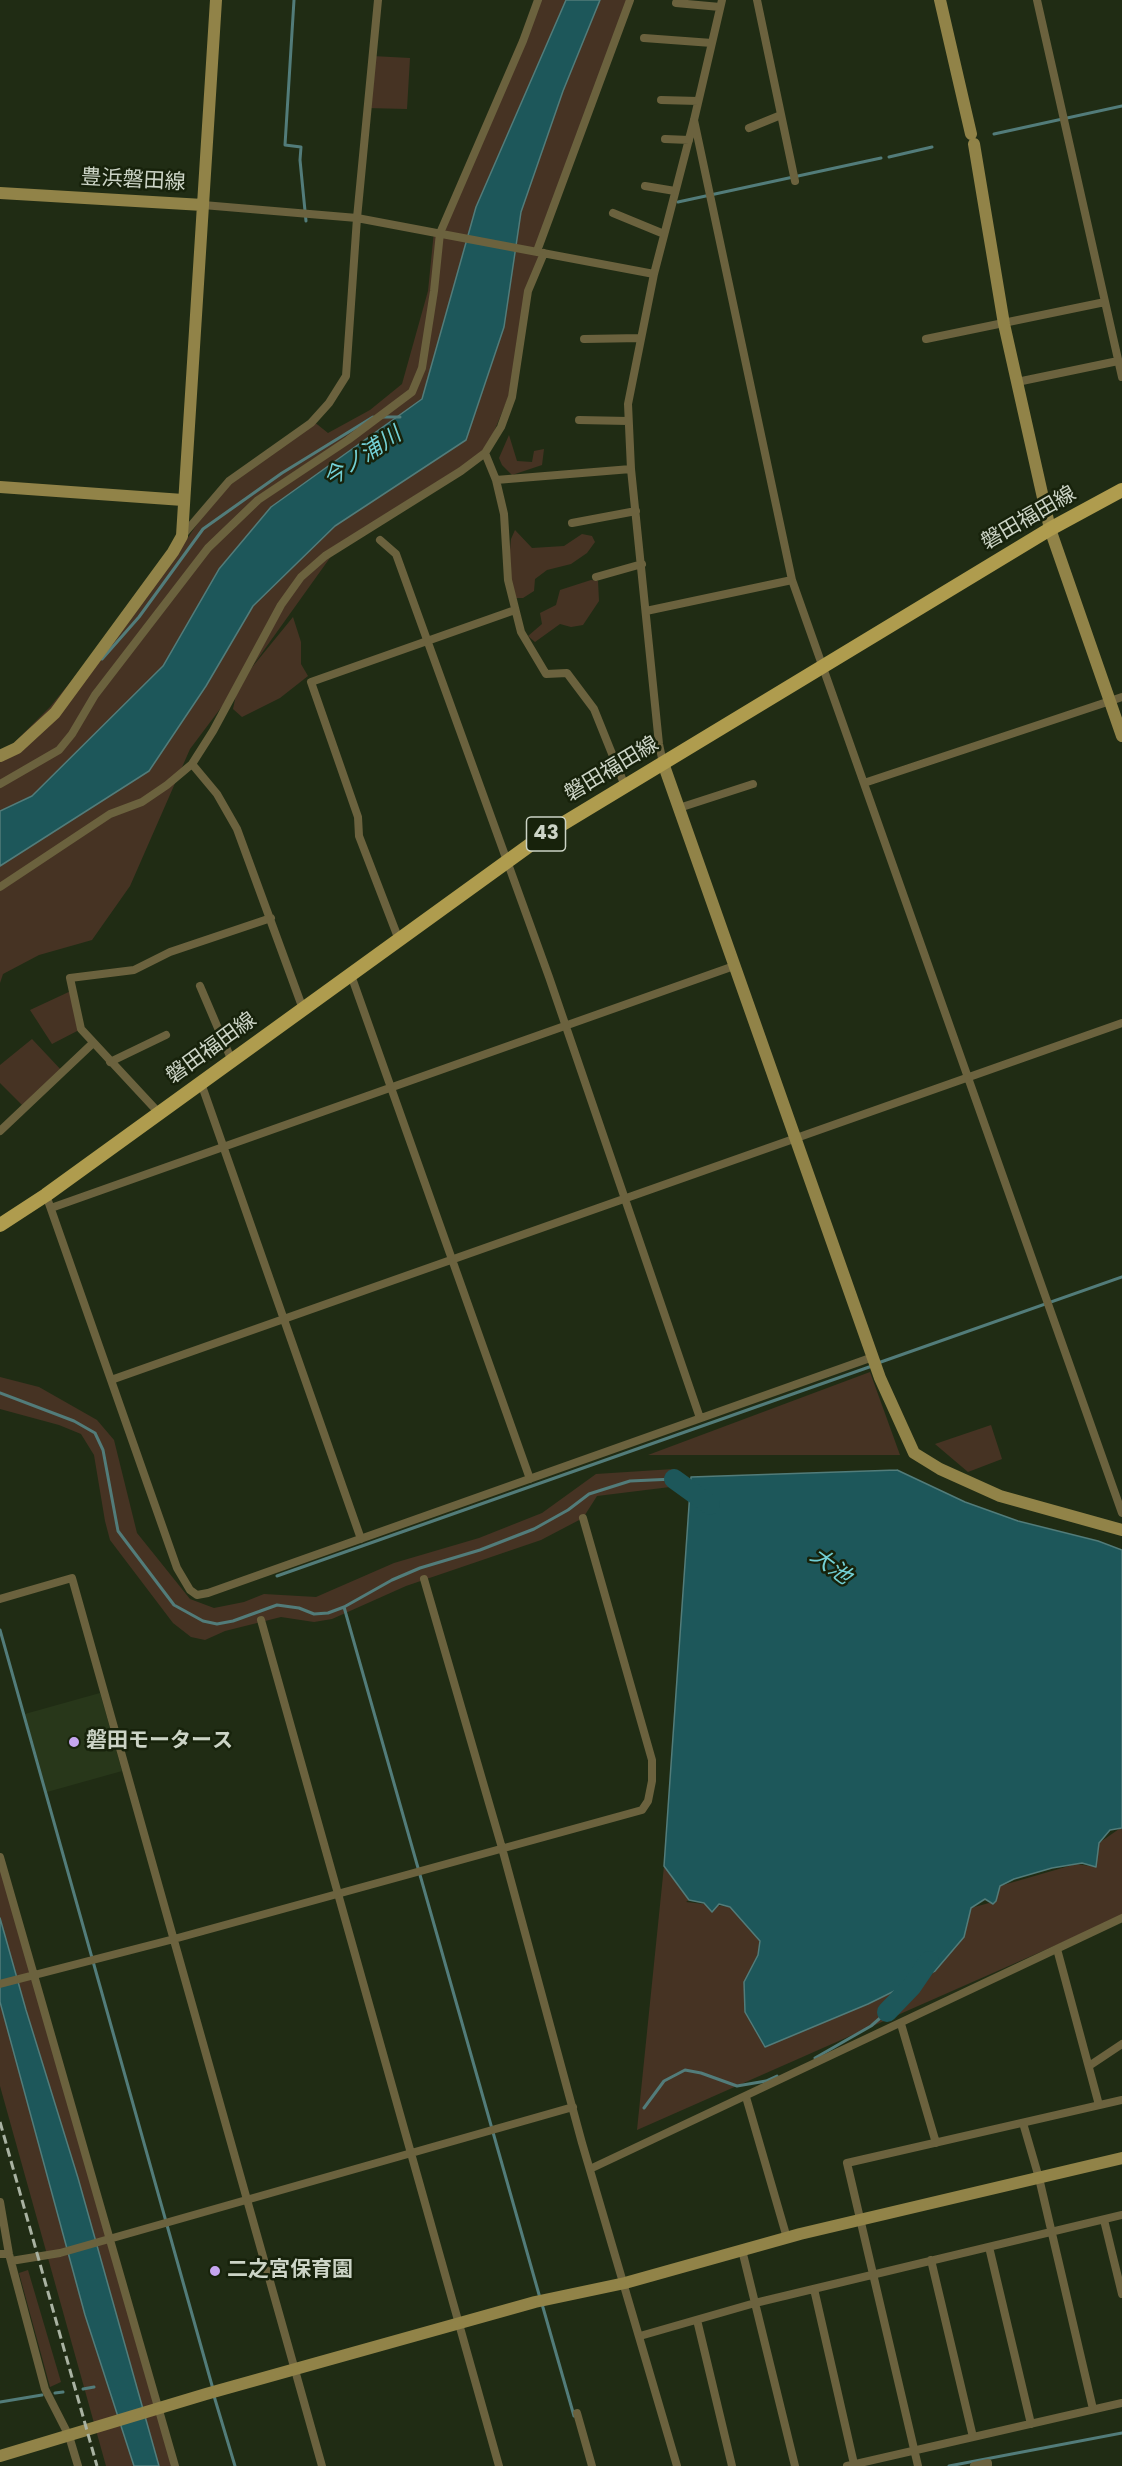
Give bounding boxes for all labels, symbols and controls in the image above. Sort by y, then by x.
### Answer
street label: 豊浜磐田線 [80,166,186,196]
water label: 今ノ浦川 [319,422,407,494]
street label: 磐田福田線 [977,482,1081,556]
street label: 磐田福田線 [561,732,663,808]
road number: 43 [526,817,566,851]
street label: 磐田福田線 [162,1008,262,1090]
water label: 大池 [804,1543,856,1591]
place label: 磐田モータース [86,1729,233,1755]
marker: 磐田モータース [67,1735,81,1749]
place label: 二之宮保育園 [227,2258,353,2284]
marker: 二之宮保育園 [208,2264,222,2278]

